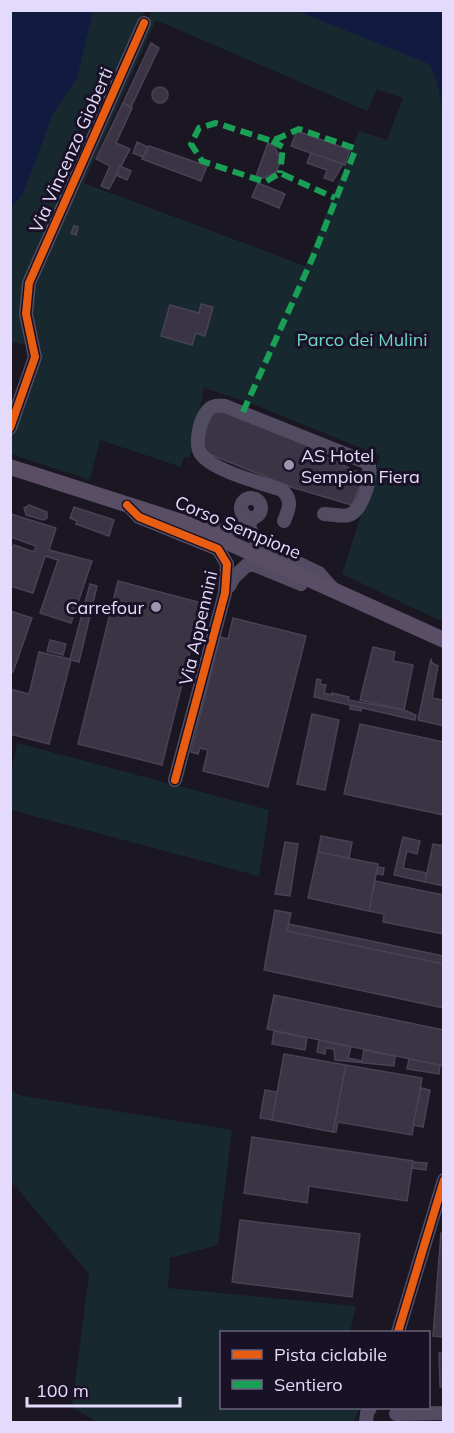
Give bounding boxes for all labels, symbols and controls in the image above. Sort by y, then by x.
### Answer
street label: Via Vincenzo Gioberti [24,64,118,236]
park label: Parco dei Mulini [296,328,428,351]
place label: AS Hotel Sempion Fiera [301,444,420,488]
marker: AS Hotel Sempion Fiera [282,458,296,472]
street label: Corso Sempione [171,490,305,564]
street label: Via Appennini [174,568,222,688]
place label: Carrefour [65,596,144,619]
marker: Carrefour [149,600,163,614]
legend [220,1331,430,1409]
text: Pista ciclabile [274,1343,387,1366]
scale bar [27,1370,180,1408]
text: Sentiero [274,1373,343,1396]
text: 100 m [36,1379,89,1402]

